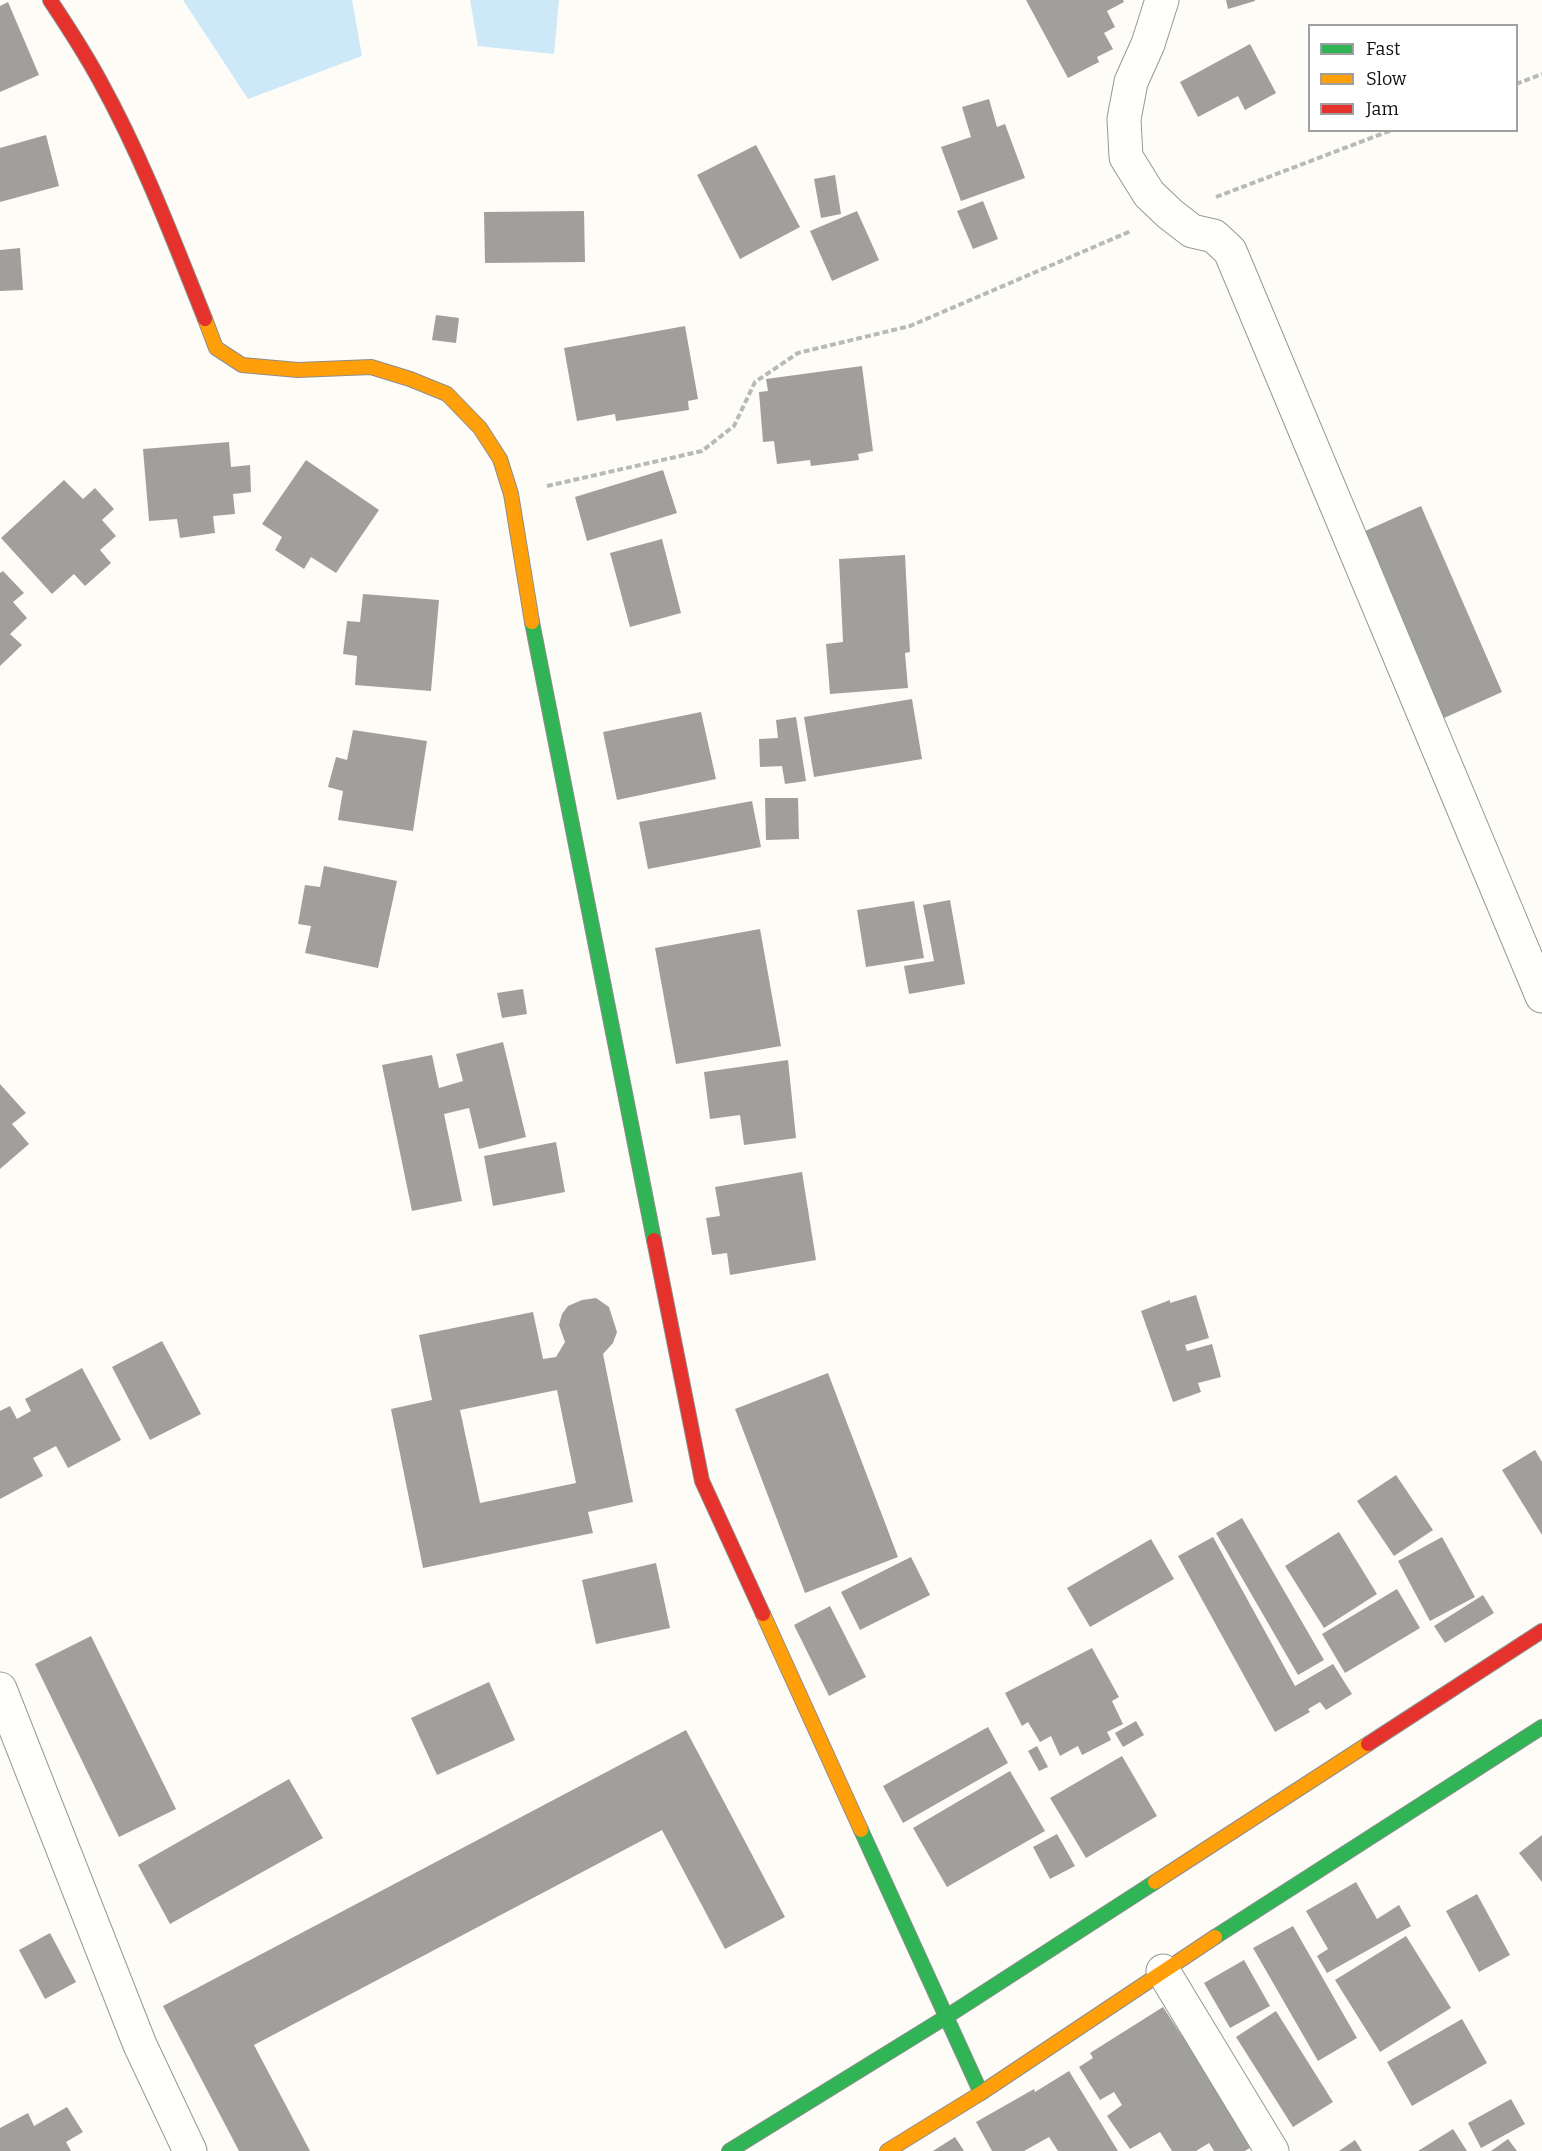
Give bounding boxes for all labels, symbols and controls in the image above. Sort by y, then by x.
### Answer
legend [1308,24,1518,132]
text: Fast [1366,38,1401,60]
text: Slow [1366,68,1406,90]
text: Jam [1366,98,1399,120]

